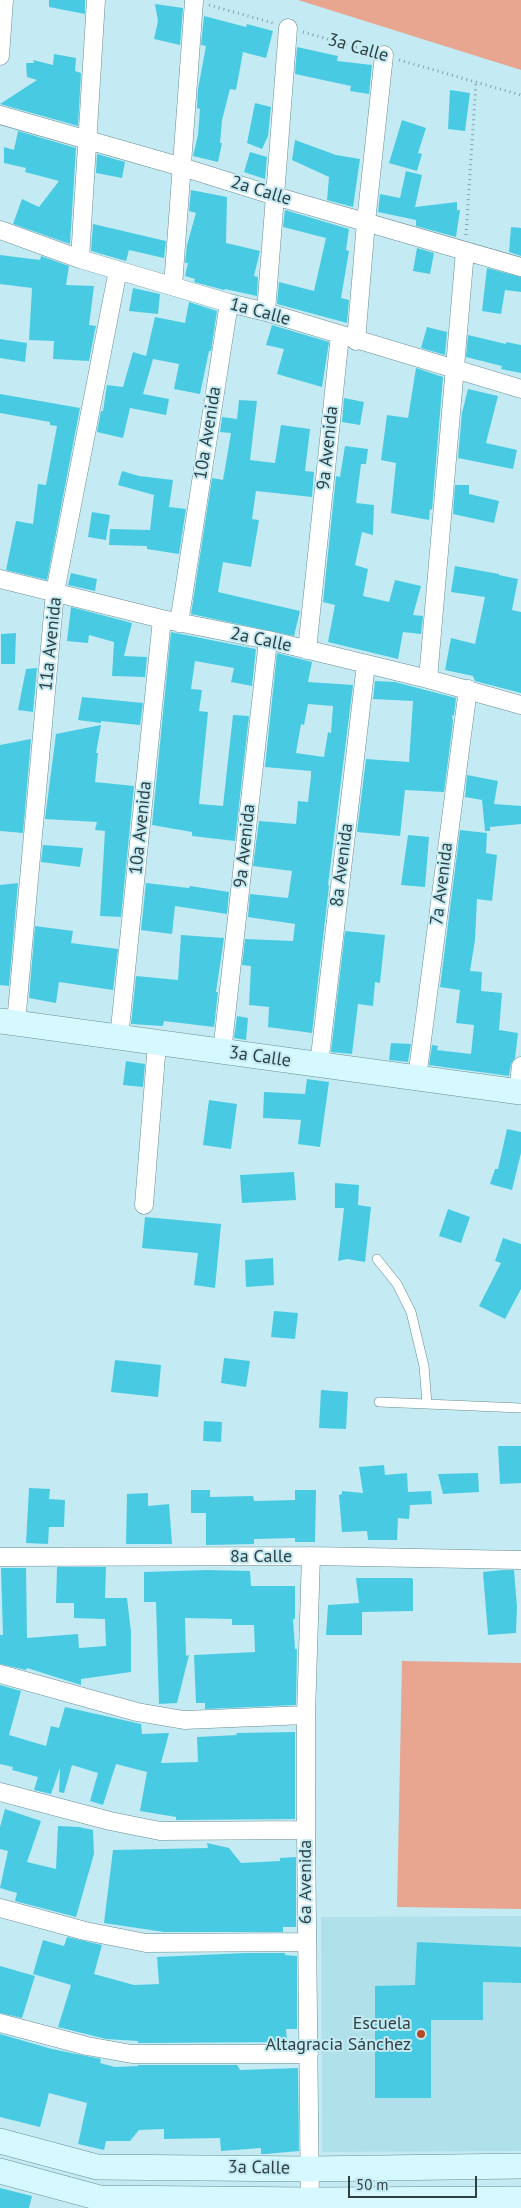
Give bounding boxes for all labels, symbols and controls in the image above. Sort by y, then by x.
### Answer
street label: 3a Calle [325,29,391,67]
street label: 2a Calle [228,172,294,210]
street label: 1a Calle [227,294,293,330]
street label: 10a Avenida [190,385,226,481]
street label: 9a Avenida [313,405,343,491]
street label: 11a Avenida [35,596,67,692]
street label: 2a Calle [228,623,294,657]
street label: 10a Avenida [125,780,157,876]
street label: 9a Avenida [230,803,260,889]
street label: 8a Avenida [326,822,358,908]
street label: 7a Avenida [426,841,458,927]
street label: 3a Calle [228,1042,292,1072]
street label: 8a Calle [230,1546,292,1568]
street label: 6a Avenida [295,1840,317,1924]
place label: Escuela Altagracia Sánchez [266,2013,411,2056]
marker: Escuela Altagracia Sánchez [415,2028,427,2040]
street label: 3a Calle [228,2157,290,2179]
scale bar [351,2166,480,2198]
text: 50 m [356,2175,389,2194]

